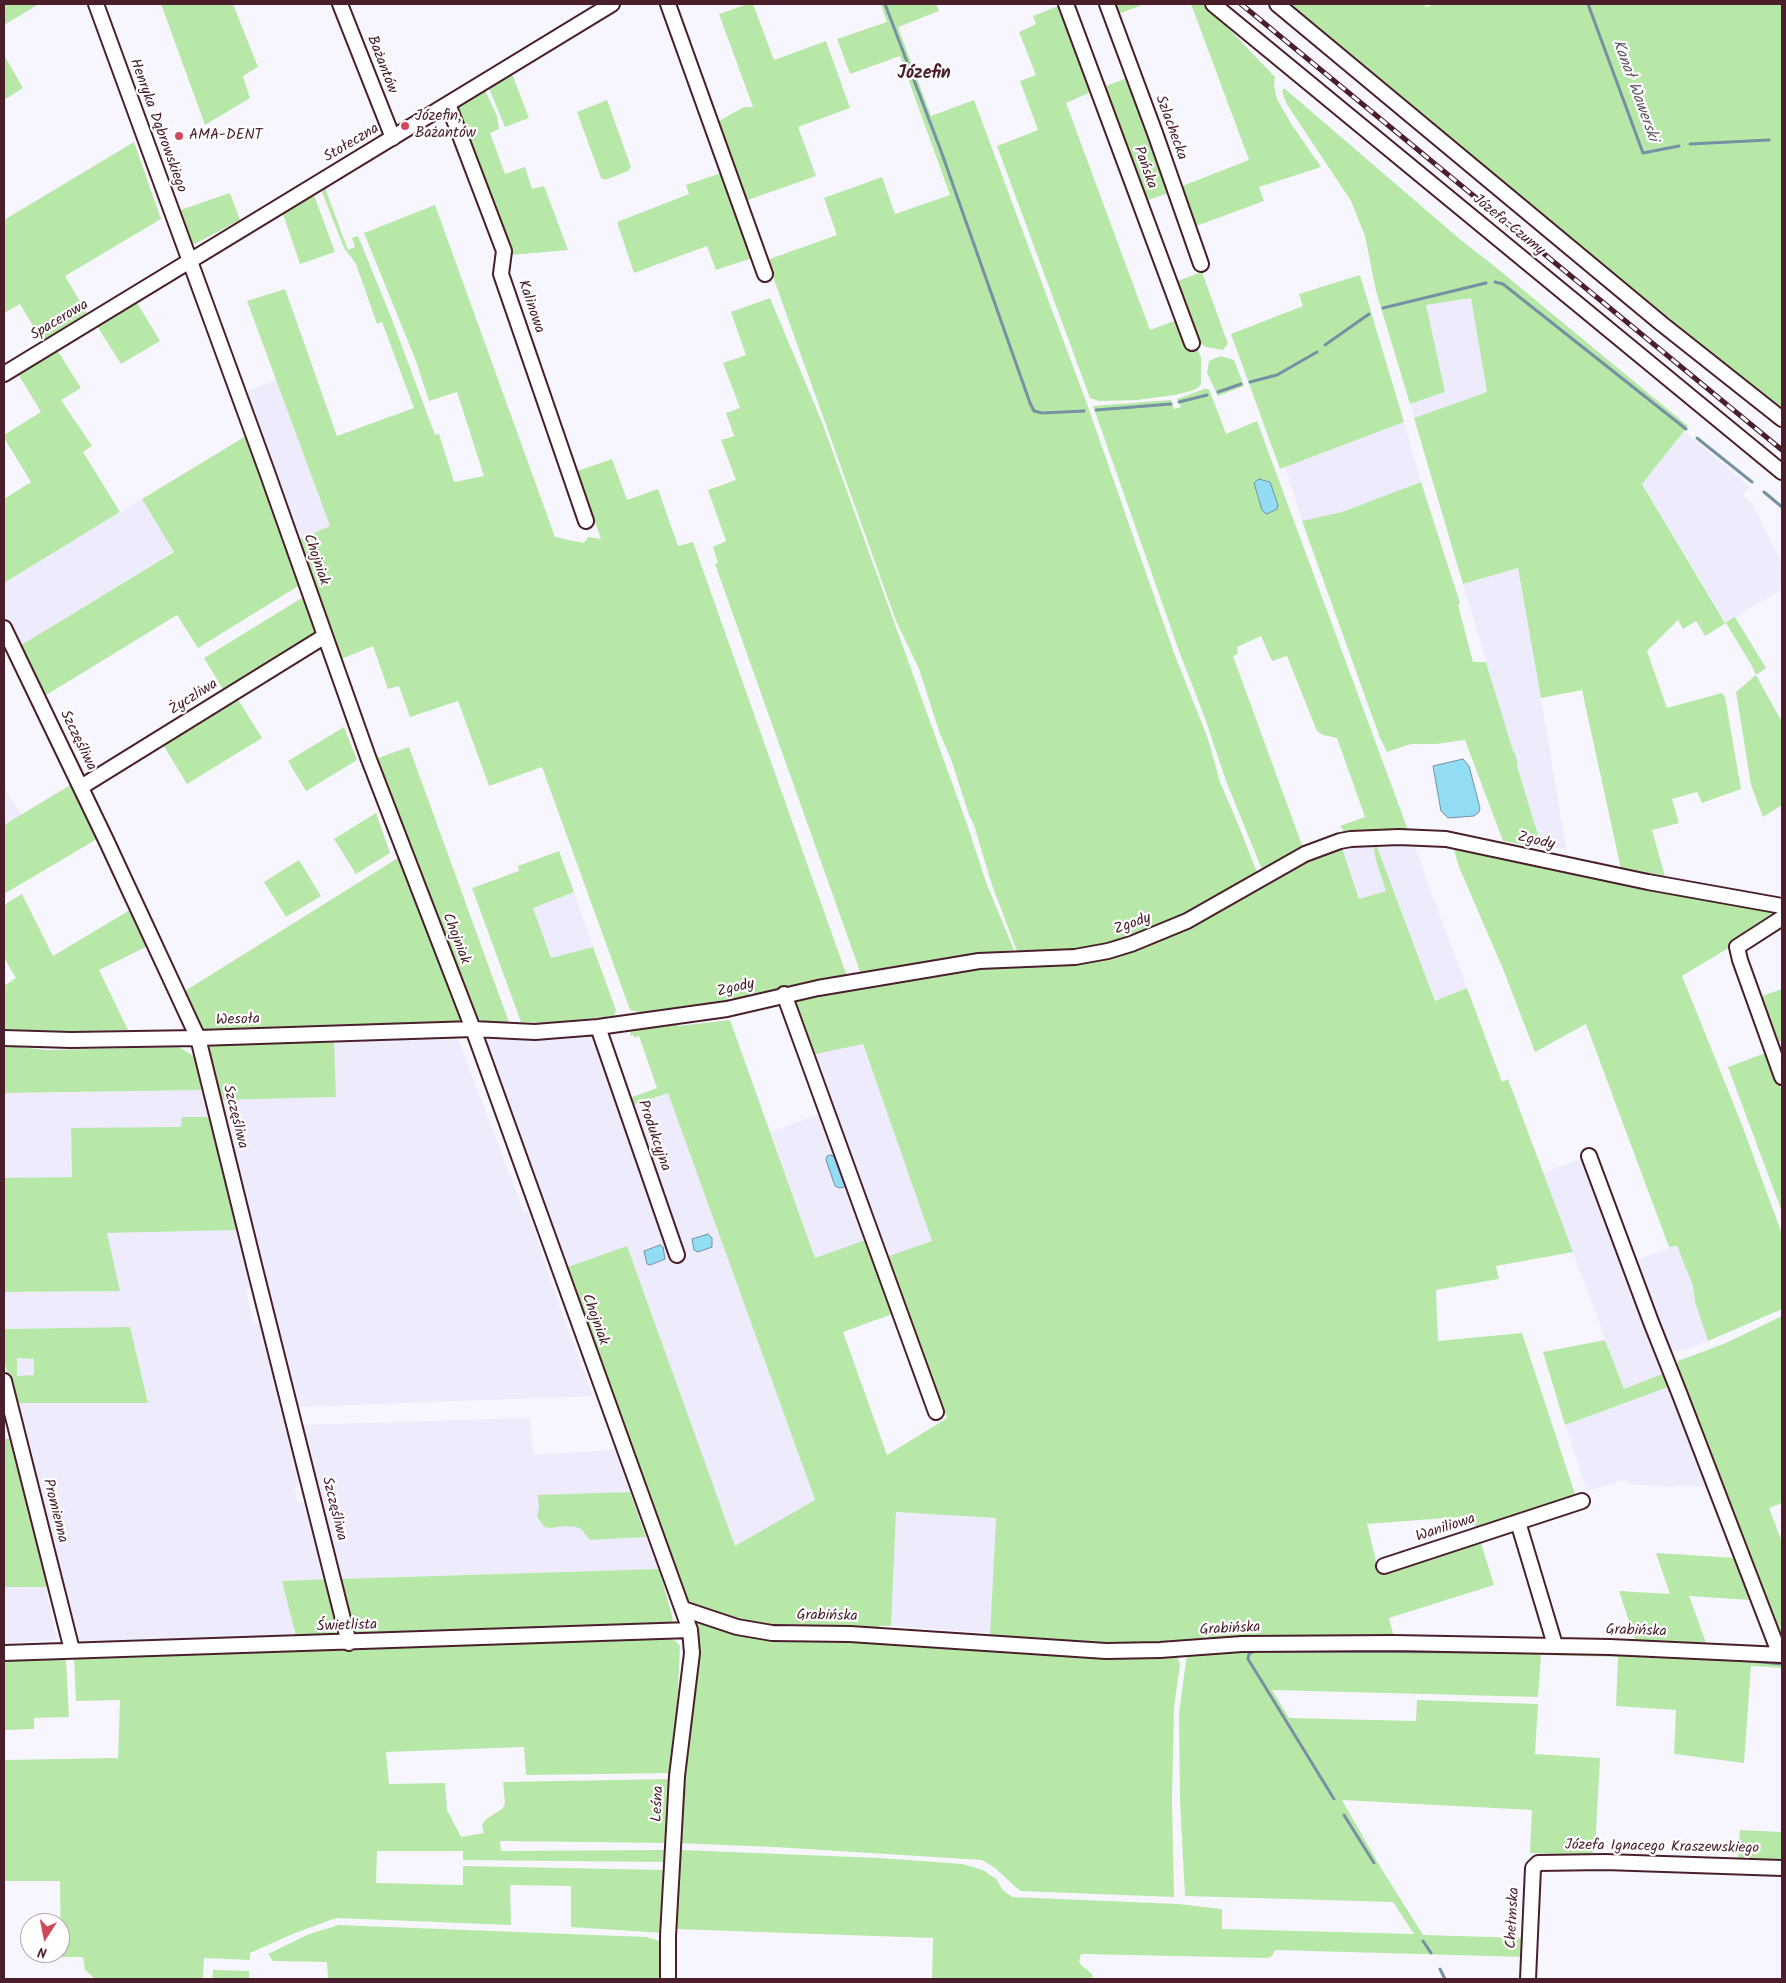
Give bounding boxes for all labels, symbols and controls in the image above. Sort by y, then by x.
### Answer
street label: Bażantów [362,33,400,97]
water label: Kanał Wawerski [1607,38,1661,144]
street label: Henryka Dąbrowskiego [124,57,190,195]
district label: Józefin [897,64,951,86]
street label: Szlachecka [1150,93,1190,163]
place label: Józefin, Bażantów [415,108,476,143]
marker: Józefin, Bażantów [399,120,411,132]
street label: Stołeczna [321,121,383,167]
place label: AMA-DENT [189,127,263,145]
marker: AMA-DENT [173,130,185,142]
street label: Pańska [1128,144,1160,192]
street label: Józefa Czumy [1468,191,1548,261]
street label: Kalinowa [513,278,547,336]
street label: Spacerowa [28,297,92,345]
street label: Chojniak [298,532,332,588]
street label: Życzliwa [166,676,222,720]
street label: Szczęśliwa [55,708,99,774]
street label: Zgody [1516,829,1556,855]
street label: Zgody [1112,910,1154,940]
street label: Chojniak [437,911,473,967]
street label: Zgody [716,976,756,1002]
street label: Wesoła [216,1011,260,1031]
street label: Szczęśliwa [217,1083,251,1151]
street label: Produkcyjna [632,1098,674,1174]
street label: Chojniak [576,1292,612,1348]
street label: Szczęśliwa [316,1475,350,1543]
street label: Promienna [37,1477,71,1545]
street label: Waniliowa [1414,1511,1478,1547]
street label: Grabińska [796,1607,858,1627]
street label: Świetlista [316,1617,378,1637]
street label: Grabińska [1199,1619,1261,1641]
street label: Grabińska [1605,1622,1667,1642]
street label: Leśna [649,1785,669,1823]
street label: Józefa Ignacego Kraszewskiego [1565,1837,1759,1859]
street label: Chełmska [1503,1887,1525,1949]
north arrow [20,1913,70,1963]
text: N [36,1940,49,1963]

